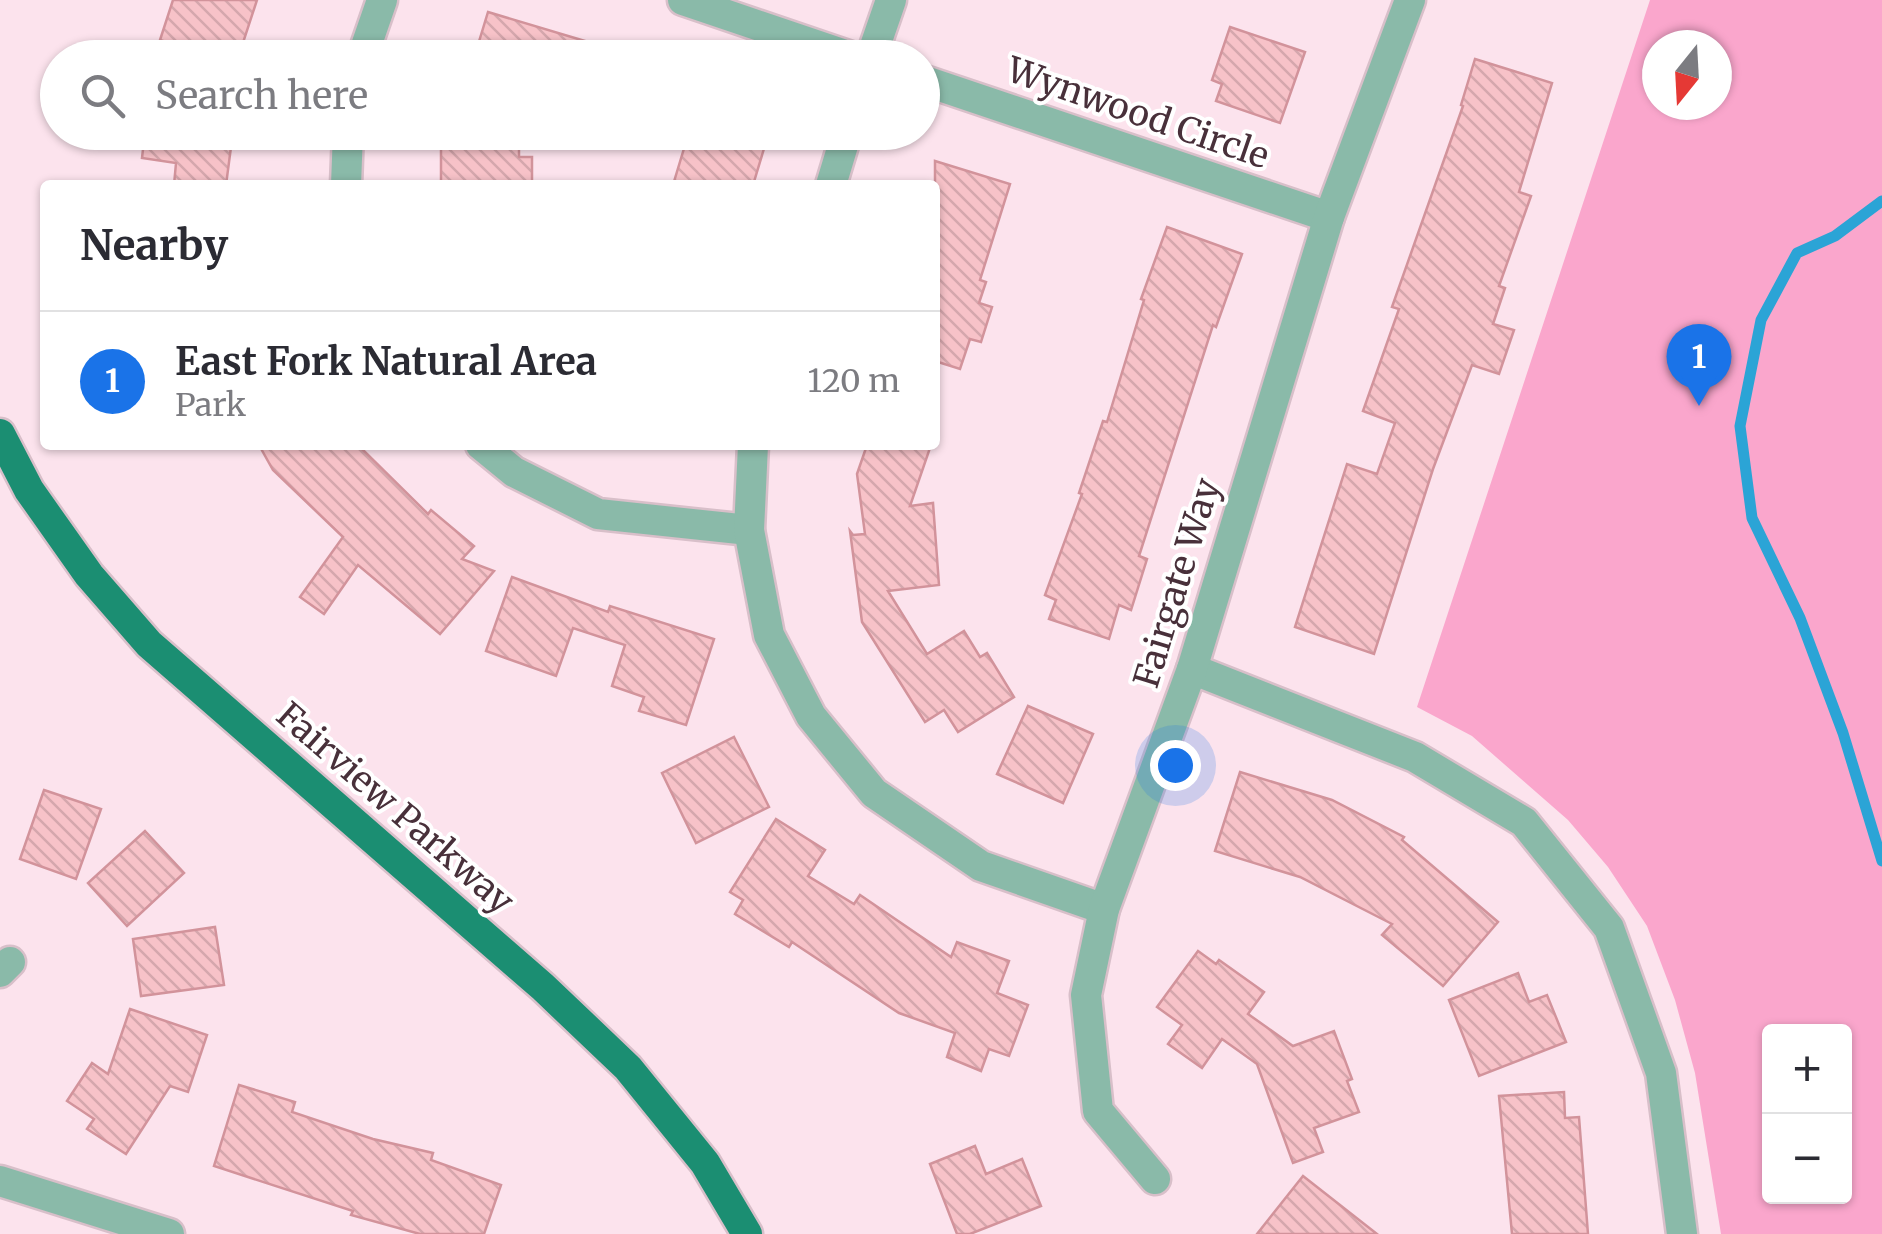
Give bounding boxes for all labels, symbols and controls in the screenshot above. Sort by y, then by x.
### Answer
north arrow [1642,30,1732,120]
search box [40,40,940,150]
street label: Wynwood Circle [1000,47,1275,178]
icon: search [75,68,130,123]
text: Search here [155,72,368,119]
text: Nearby [80,219,228,271]
pin: 1 [1666,324,1732,406]
text: East Fork Natural Area [175,338,597,385]
text: 1 [105,361,120,401]
text: 120 m [808,361,900,401]
text: Park [175,385,246,425]
street label: Fairgate Way [1124,473,1230,693]
street label: Fairview Parkway [267,693,523,923]
your location [1150,740,1201,791]
map controls [1762,1024,1852,1204]
button: + [1762,1024,1852,1114]
button: − [1762,1114,1852,1204]

